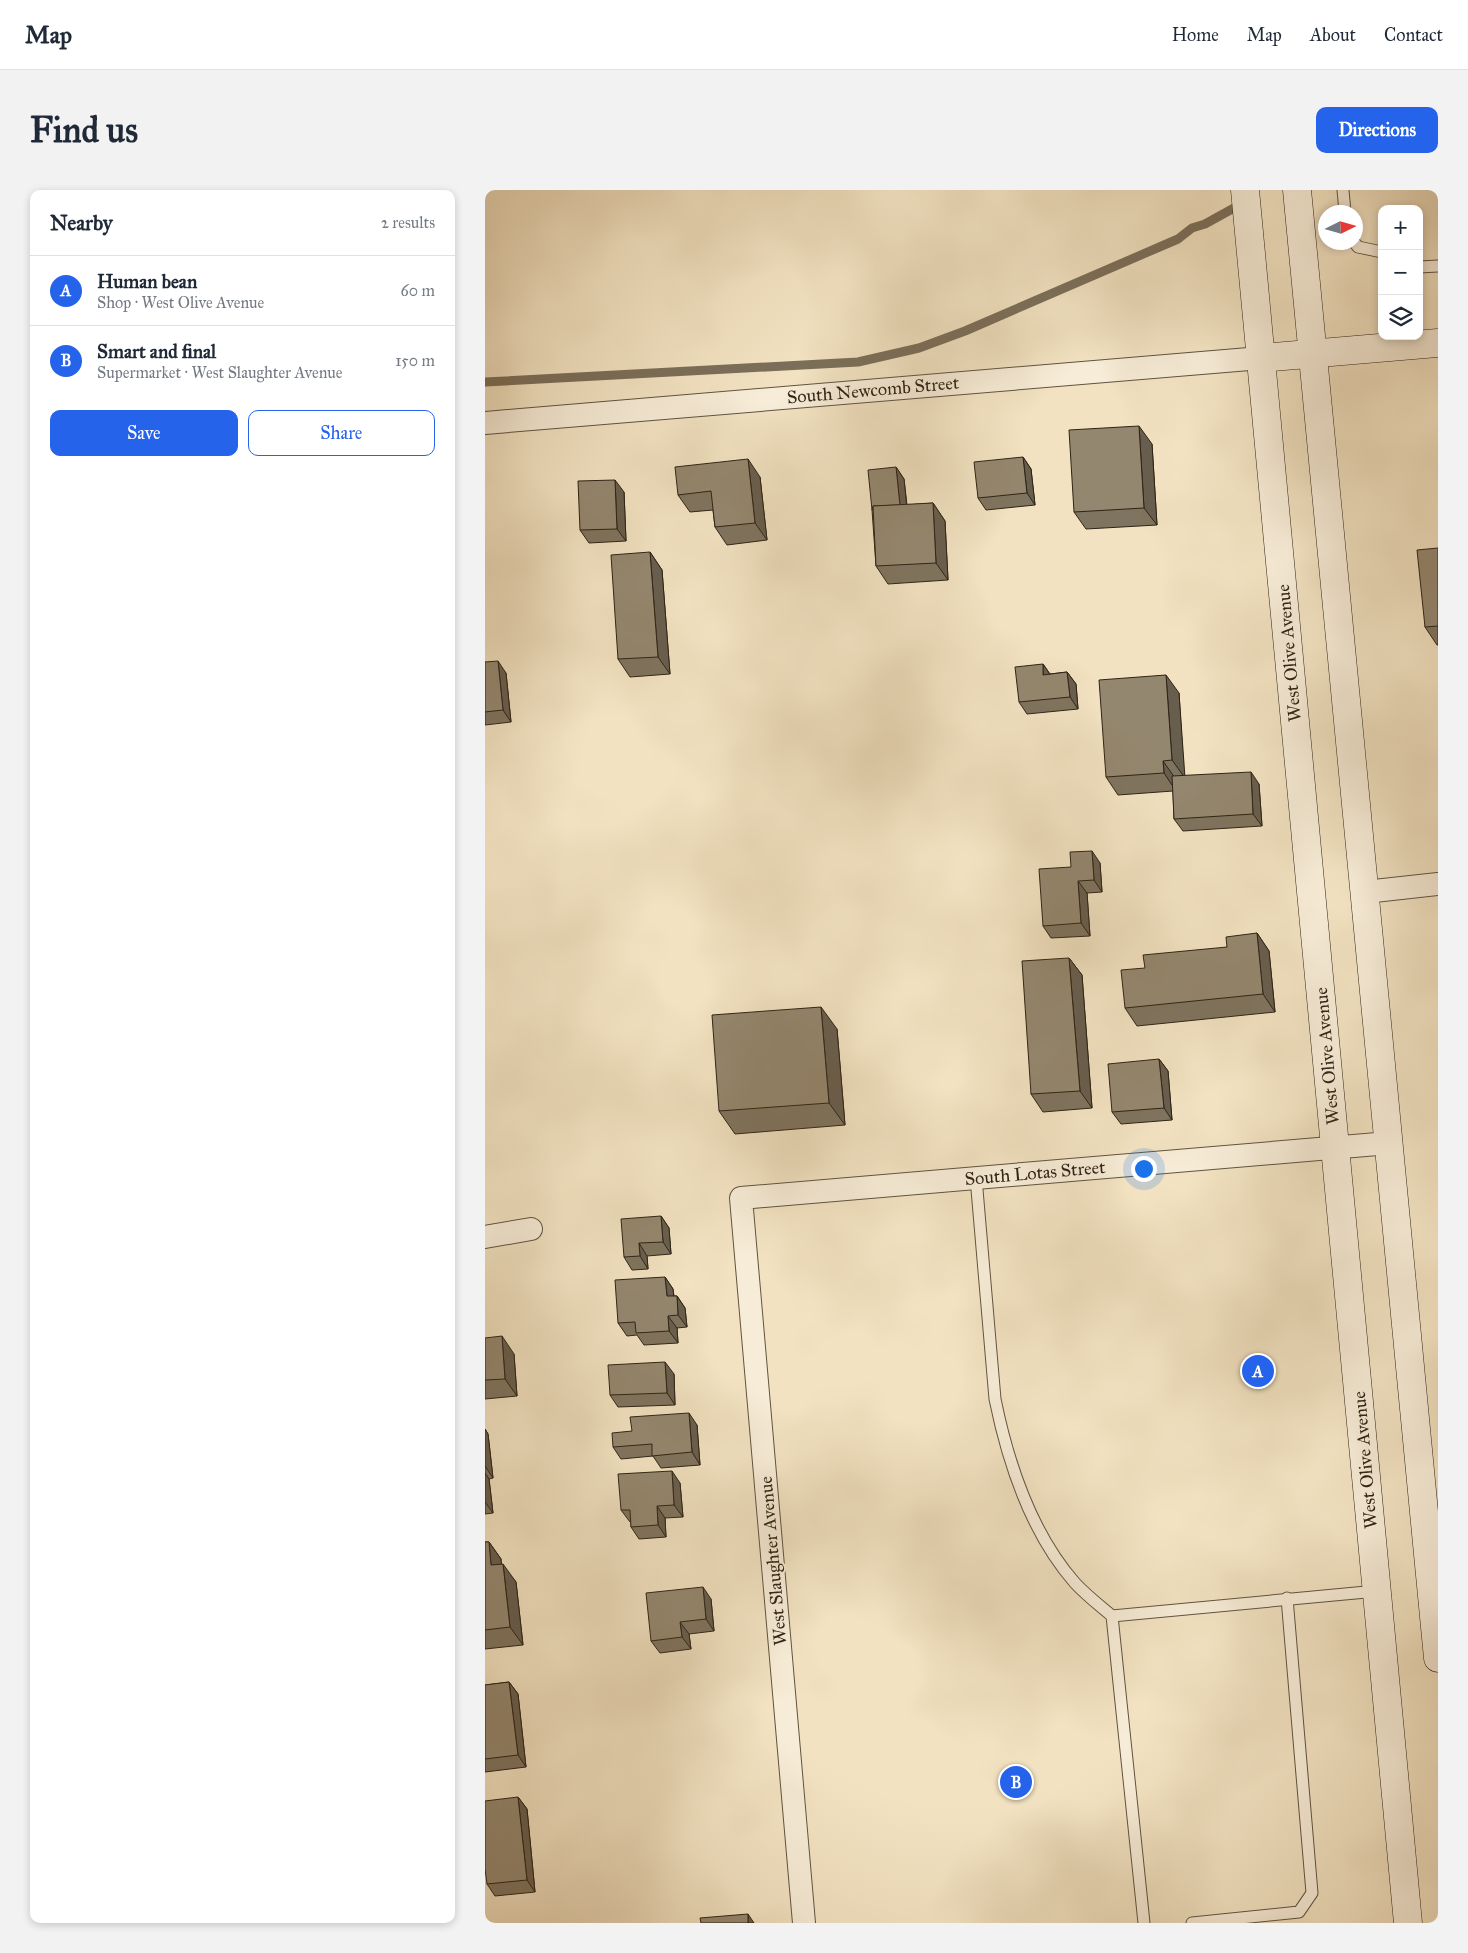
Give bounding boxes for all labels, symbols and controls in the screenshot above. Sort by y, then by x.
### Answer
text: Map [25,20,72,50]
text: Home [1172,24,1219,46]
text: Map [1247,24,1282,46]
text: About [1310,24,1356,46]
text: Contact [1384,24,1443,46]
button: Directions [1316,107,1438,153]
text: Find us [30,109,138,152]
north arrow [1318,205,1363,250]
map controls [1378,205,1423,340]
button: + [1378,205,1423,250]
text: Nearby [50,210,113,236]
text: 2 results [381,213,435,232]
button: − [1378,250,1423,295]
text: Human bean [97,270,197,293]
text: A [61,281,71,300]
text: 60 m [401,281,435,300]
text: Shop · West Olive Avenue [97,293,264,312]
button: layers [1378,295,1423,340]
text: Smart and final [97,340,216,363]
text: B [61,351,71,370]
text: 150 m [395,351,435,370]
text: Supermarket · West Slaughter Avenue [97,363,343,382]
street label: South Newcomb Street [786,371,961,408]
button: Save [50,410,238,456]
button: Share [248,410,435,456]
street label: West Olive Avenue [1272,583,1306,723]
street label: West Olive Avenue [1310,986,1344,1126]
street label: South Lotas Street [964,1156,1107,1190]
your location [1131,1156,1157,1182]
pin: A [1242,1352,1274,1390]
street label: West Olive Avenue [1348,1390,1382,1530]
street label: West Slaughter Avenue [755,1475,792,1647]
pin: B [1000,1763,1032,1801]

